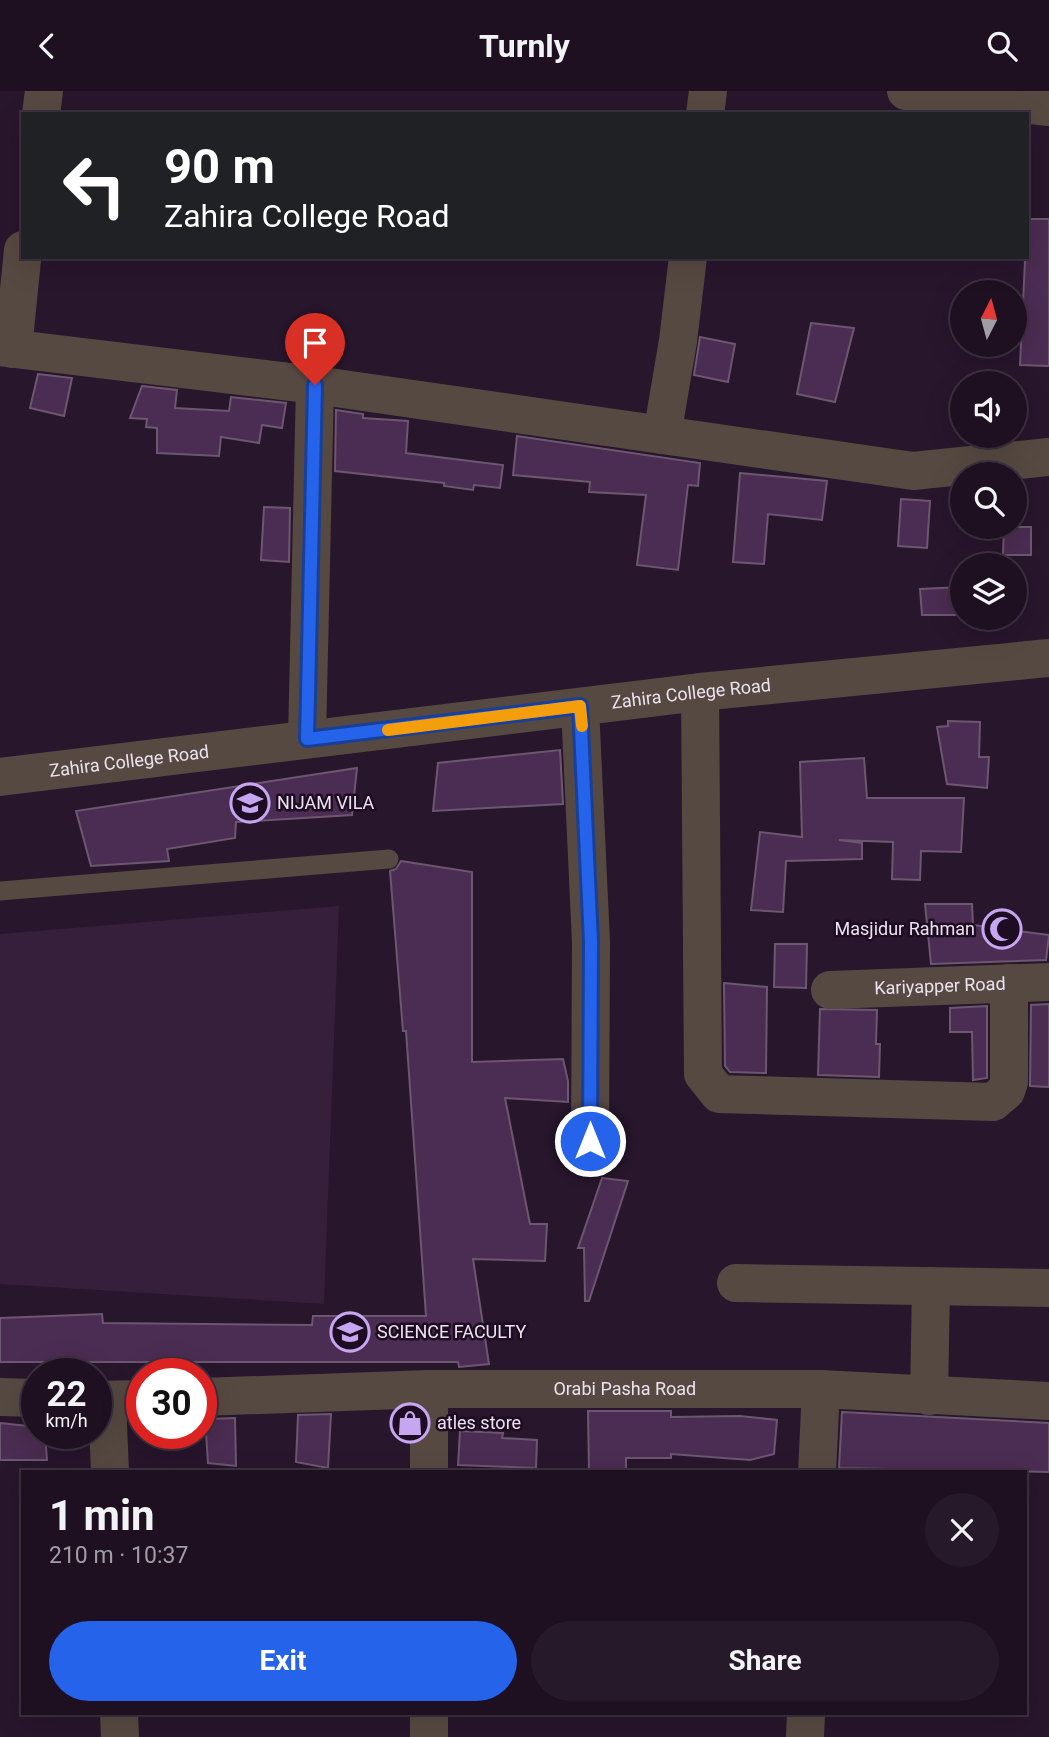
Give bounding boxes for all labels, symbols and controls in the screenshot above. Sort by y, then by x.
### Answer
icon: back [28,27,66,65]
text: Turnly [479,27,570,65]
icon: search [983,27,1021,65]
text: 90 m [164,138,275,195]
icon: left [49,140,140,231]
text: Zahira College Road [164,197,449,235]
north arrow [950,280,1027,357]
map controls [950,280,1027,630]
pin [285,313,345,385]
icon: arrive [296,324,334,362]
button: sound [950,371,1027,448]
button: search [950,462,1027,539]
button: layers [950,553,1027,630]
street label: Zahira College Road [610,674,772,713]
street label: Zahira College Road [48,741,210,781]
school or university icon: NIJAM VILA [229,782,271,824]
place label: NIJAM VILA [277,792,375,813]
mosque icon: Masjidur Rahman [981,908,1023,950]
place label: Masjidur Rahman [835,918,975,939]
street label: Kariyapper Road [874,973,1006,998]
position arrow [553,1104,627,1178]
school or university icon: SCIENCE FACULTY [329,1311,371,1353]
place label: SCIENCE FACULTY [377,1321,526,1342]
speed limit sign: 30 [126,1358,217,1449]
text: 22 [46,1374,87,1415]
street label: Orabi Pasha Road [553,1378,696,1399]
shop icon: atles store [389,1402,431,1444]
text: km/h [45,1410,88,1431]
place label: atles store [437,1412,521,1433]
text: 1 min [49,1491,155,1540]
button: close [925,1493,999,1567]
text: 210 m · 10:37 [49,1542,188,1569]
button: Exit [49,1621,517,1701]
button: Share [531,1621,999,1701]

